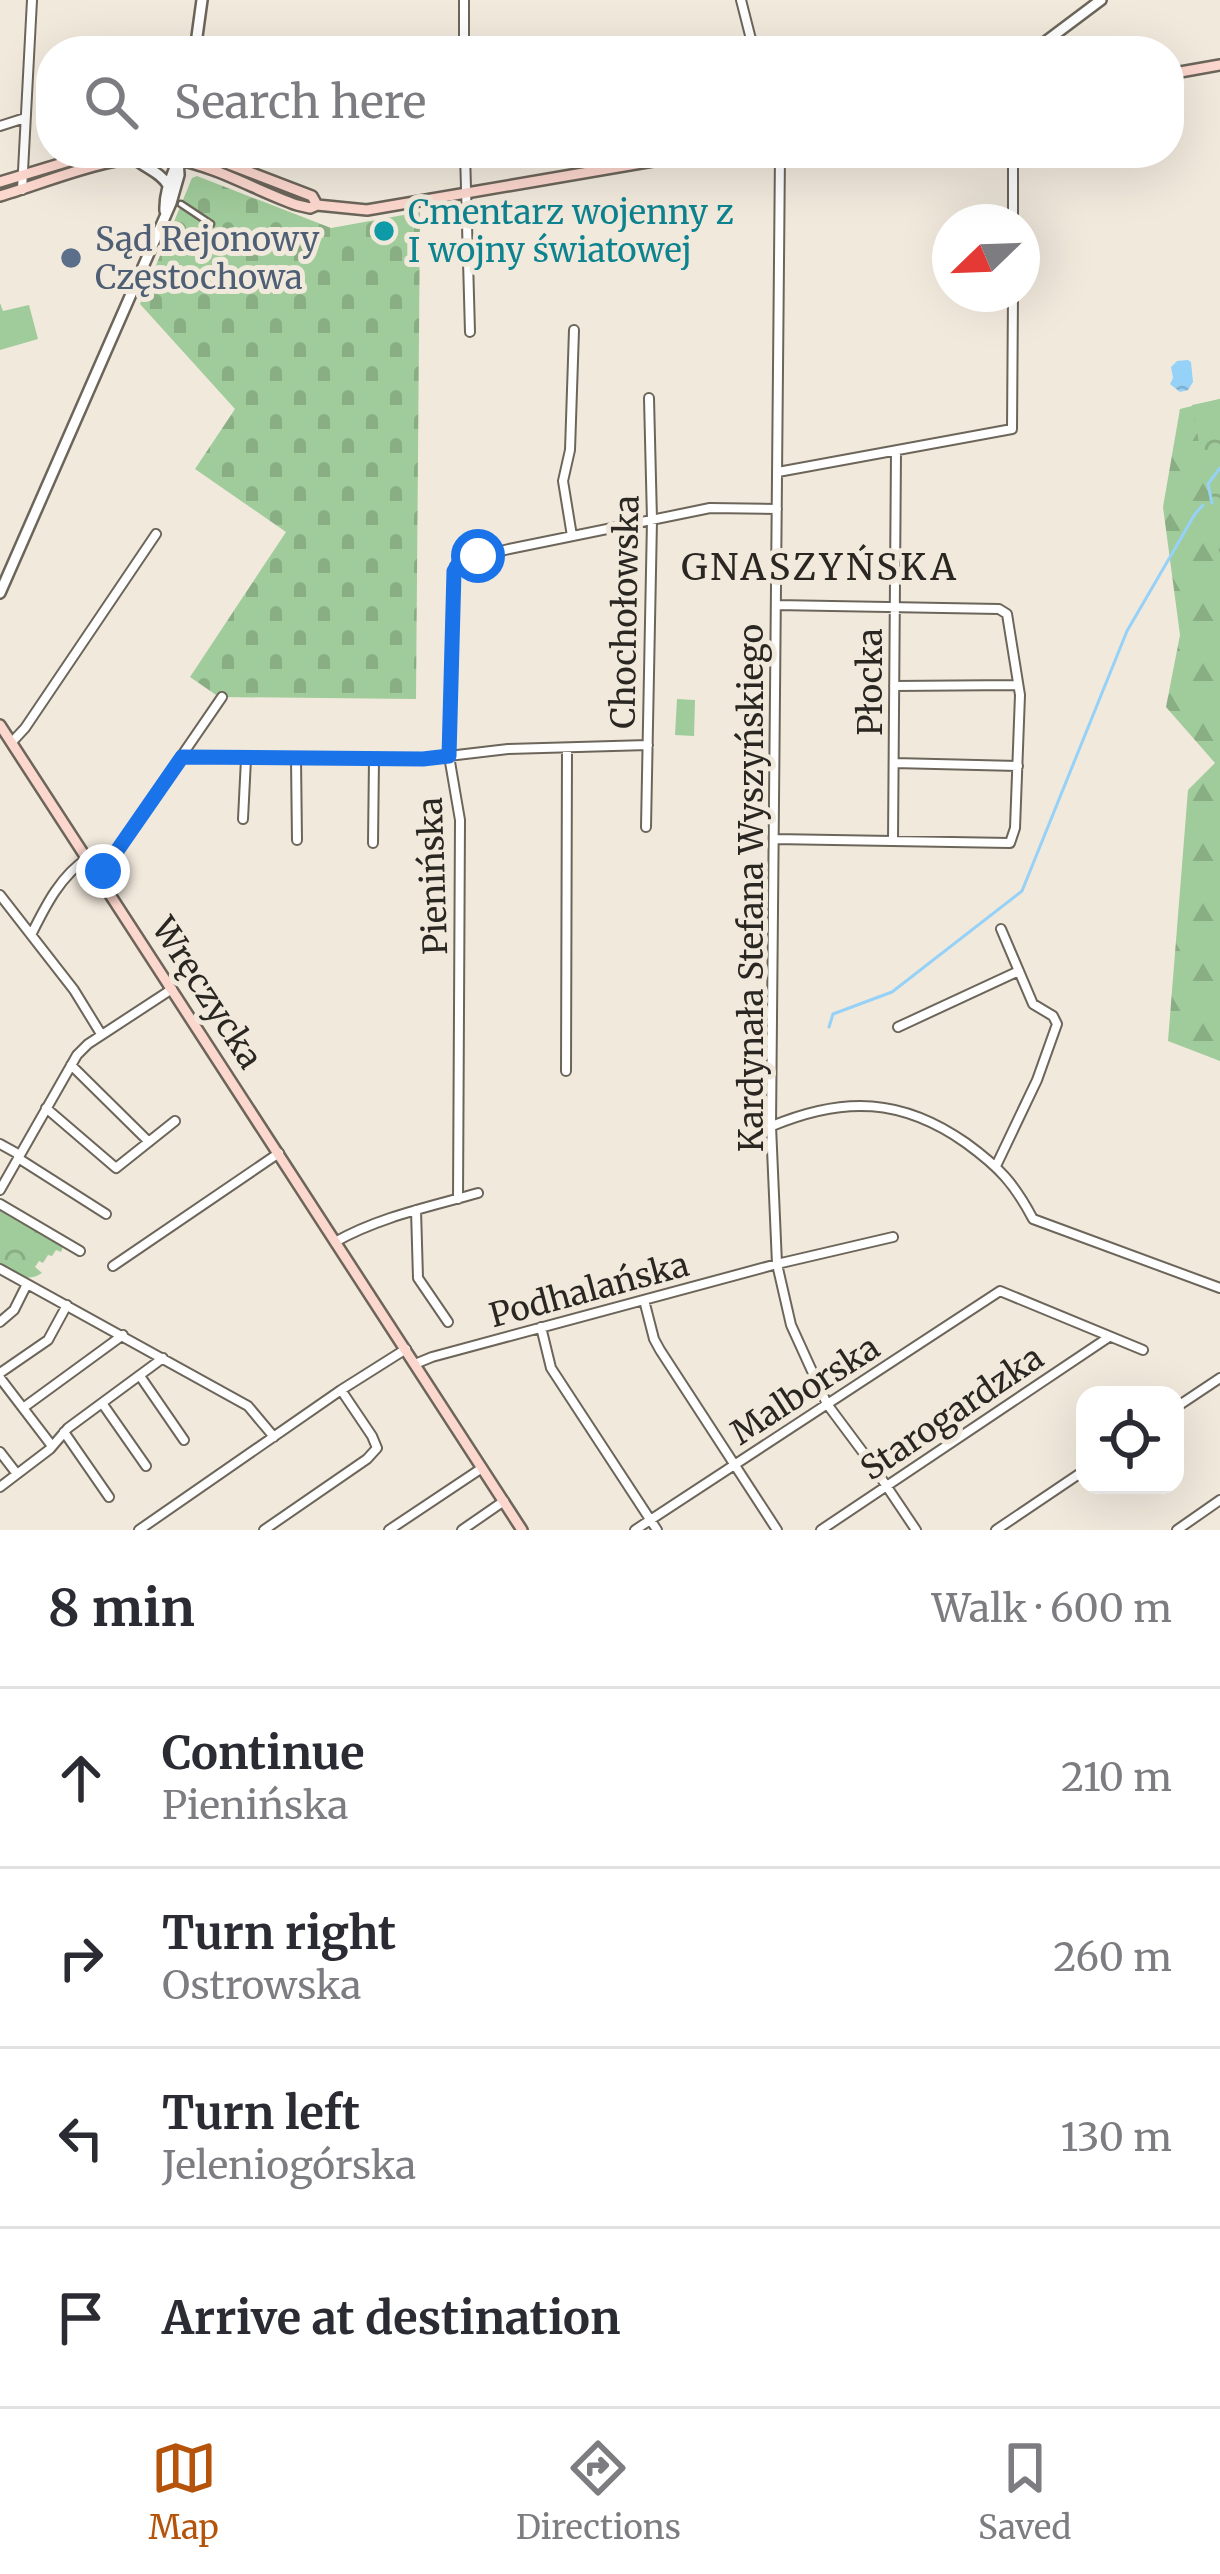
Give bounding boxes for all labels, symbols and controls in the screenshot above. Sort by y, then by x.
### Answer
search box [36,36,1184,168]
icon: search [78,69,144,135]
text: Search here [174,74,426,130]
place label: Cmentarz wojenny z I wojny światowej [408,192,734,271]
north arrow [932,204,1040,312]
marker: Cmentarz wojenny z I wojny światowej [371,218,397,244]
place label: Sąd Rejonowy Częstochowa [95,219,320,298]
marker: Sąd Rejonowy Częstochowa [58,245,84,271]
street label: Chochołowska [602,495,648,729]
route start [451,529,505,583]
district label: GNASZYŃSKA [681,543,959,590]
street label: Kardynała Stefana Wyszyńskiego [731,624,772,1152]
street label: Płocka [850,628,891,736]
street label: Pienińska [410,796,456,956]
route end [76,844,130,898]
street label: Wręczycka [142,909,271,1076]
street label: Podhalańska [485,1244,693,1336]
street label: Malborska [723,1327,887,1453]
street label: Starogardzka [853,1337,1051,1489]
map controls [1076,1386,1184,1494]
button: locate [1076,1386,1184,1494]
text: 8 min [48,1576,195,1640]
text: Walk · 600 m [932,1584,1172,1633]
text: Continue [162,1725,364,1781]
icon: ahead [48,1745,114,1811]
text: 210 m [1061,1753,1172,1802]
text: Pienińska [162,1781,348,1830]
text: Turn right [162,1905,396,1961]
icon: right [48,1925,114,1991]
text: 260 m [1053,1933,1172,1982]
text: Ostrowska [162,1961,361,2010]
text: Turn left [162,2085,360,2141]
icon: left [48,2105,114,2171]
text: 130 m [1060,2113,1172,2162]
text: Jeleniogórska [162,2141,416,2190]
icon: arrive [48,2285,114,2351]
text: Arrive at destination [162,2290,620,2346]
tab: Map [149,2435,219,2548]
tab: Directions [516,2435,681,2548]
tab: Saved [978,2435,1071,2548]

